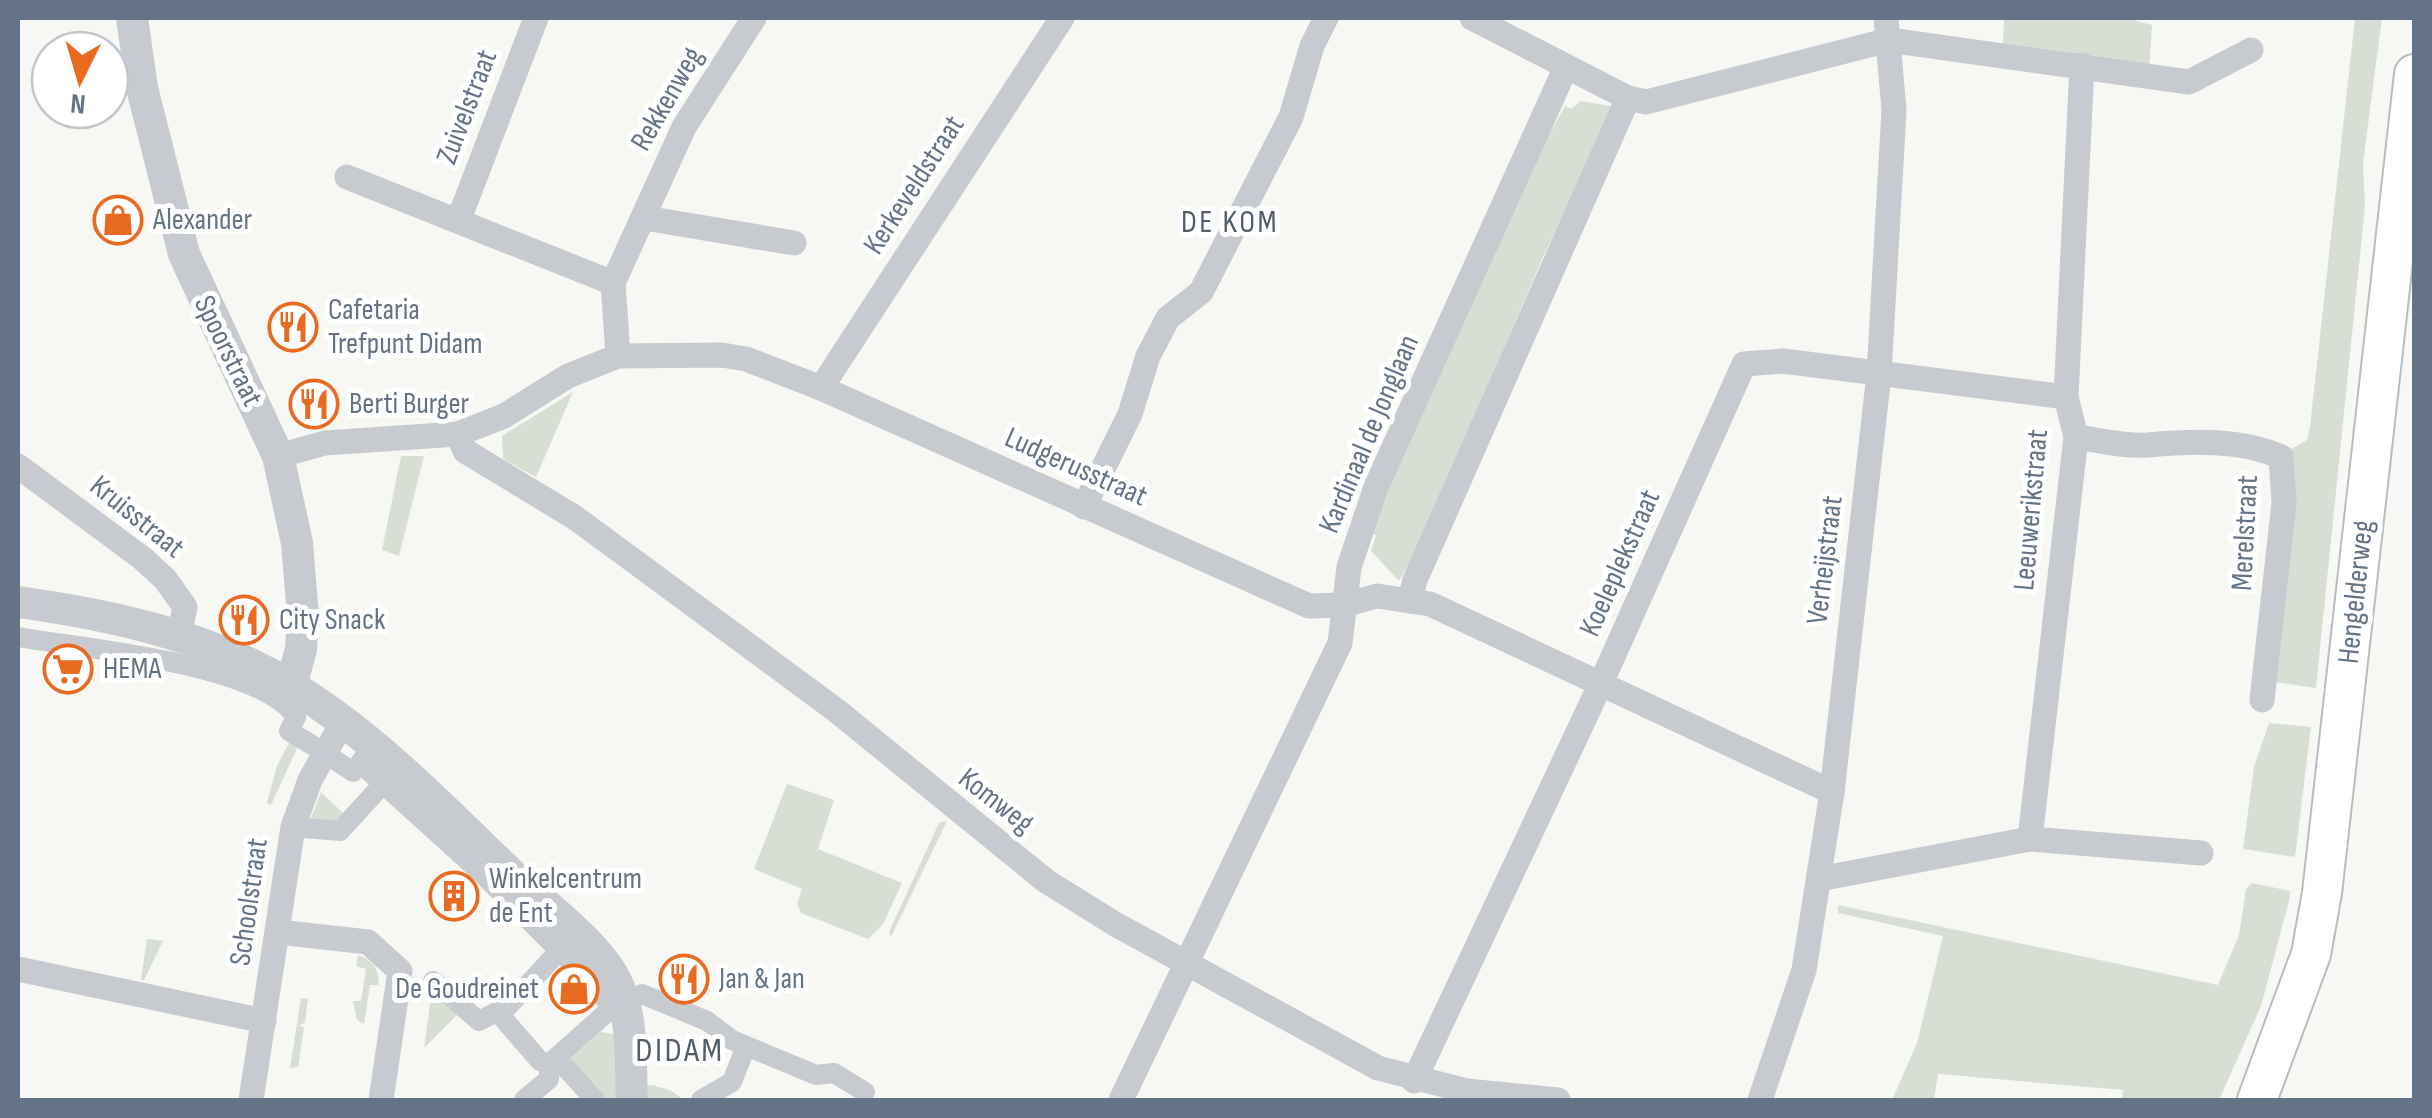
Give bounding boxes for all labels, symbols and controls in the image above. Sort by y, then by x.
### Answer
north arrow [30,30,130,130]
street label: Rekkenweg [623,41,711,157]
street label: Zuivelstraat [429,45,505,169]
text: N [69,86,87,120]
street label: Kerkeveldstraat [856,109,972,261]
shop icon: Alexander [92,194,144,246]
place label: Alexander [152,202,253,238]
district label: DE KOM [1181,203,1279,242]
street label: Spoorstraat [186,290,270,412]
place label: Cafetaria Trefpunt Didam [328,292,482,362]
restaurant icon: Cafetaria Trefpunt Didam [267,301,319,353]
street label: Kardinaal de Jonglaan [1311,330,1427,538]
restaurant icon: Berti Burger [288,378,340,430]
place label: Berti Burger [349,386,469,422]
street label: Ludgerusstraat [999,420,1153,514]
street label: Leeuwerikstraat [2006,428,2056,592]
street label: Kruisstraat [83,468,191,566]
street label: Merelstraat [2224,474,2266,592]
street label: Koeleplekstraat [1572,484,1668,642]
street label: Verheijstraat [1799,494,1851,626]
street label: Hengelderweg [2331,518,2381,665]
restaurant icon: City Snack [218,594,270,646]
place label: City Snack [279,602,386,638]
supermarket icon: HEMA [42,643,94,695]
place label: HEMA [103,651,161,687]
street label: Komweg [951,760,1041,842]
street label: Schoolstraat [222,836,276,968]
place label: Winkelcentrum de Ent [489,861,642,931]
building icon: Winkelcentrum de Ent [428,870,480,922]
restaurant icon: Jan & Jan [658,953,710,1005]
place label: Jan & Jan [718,961,805,997]
shop icon: De Goudreinet [548,963,600,1015]
place label: De Goudreinet [395,971,539,1007]
district label: DIDAM [635,1029,725,1072]

